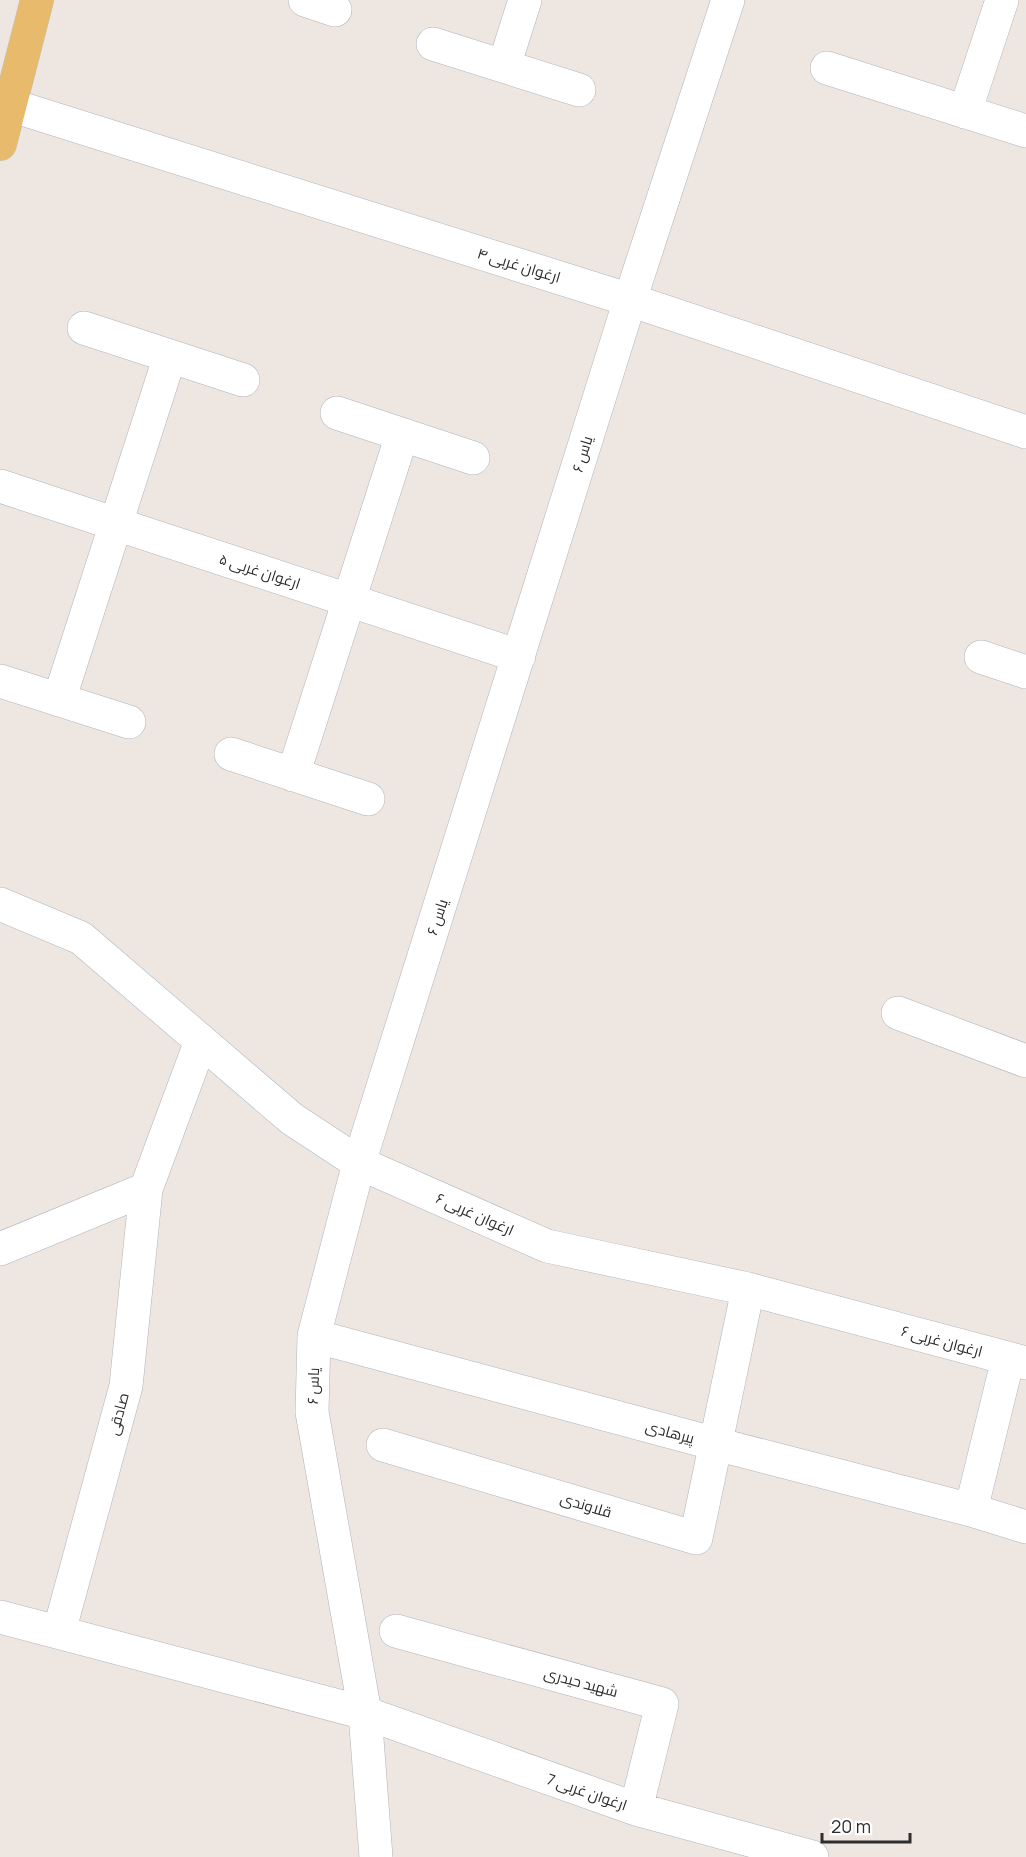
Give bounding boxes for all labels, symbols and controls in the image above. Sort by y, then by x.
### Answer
street label: ارغوان غربی ۴ [475,242,563,288]
street label: یاس ۶ [567,433,597,475]
street label: ارغوان غربی ۵ [217,548,303,594]
street label: یاس ۶ [421,896,453,938]
street label: ارغوان غربی ۶ [433,1187,517,1241]
street label: ارغوان غربی ۶ [899,1320,985,1362]
street label: یاس ۶ [302,1367,324,1405]
street label: صادقی [102,1390,134,1438]
street label: پیرهادی [643,1415,697,1449]
street label: قلاوندی [558,1487,614,1523]
street label: شهید حیدری [542,1662,620,1702]
street label: ارغوان غربی 7 [544,1768,630,1816]
scale bar [822,1806,910,1844]
text: 20 m [831,1814,871,1838]

